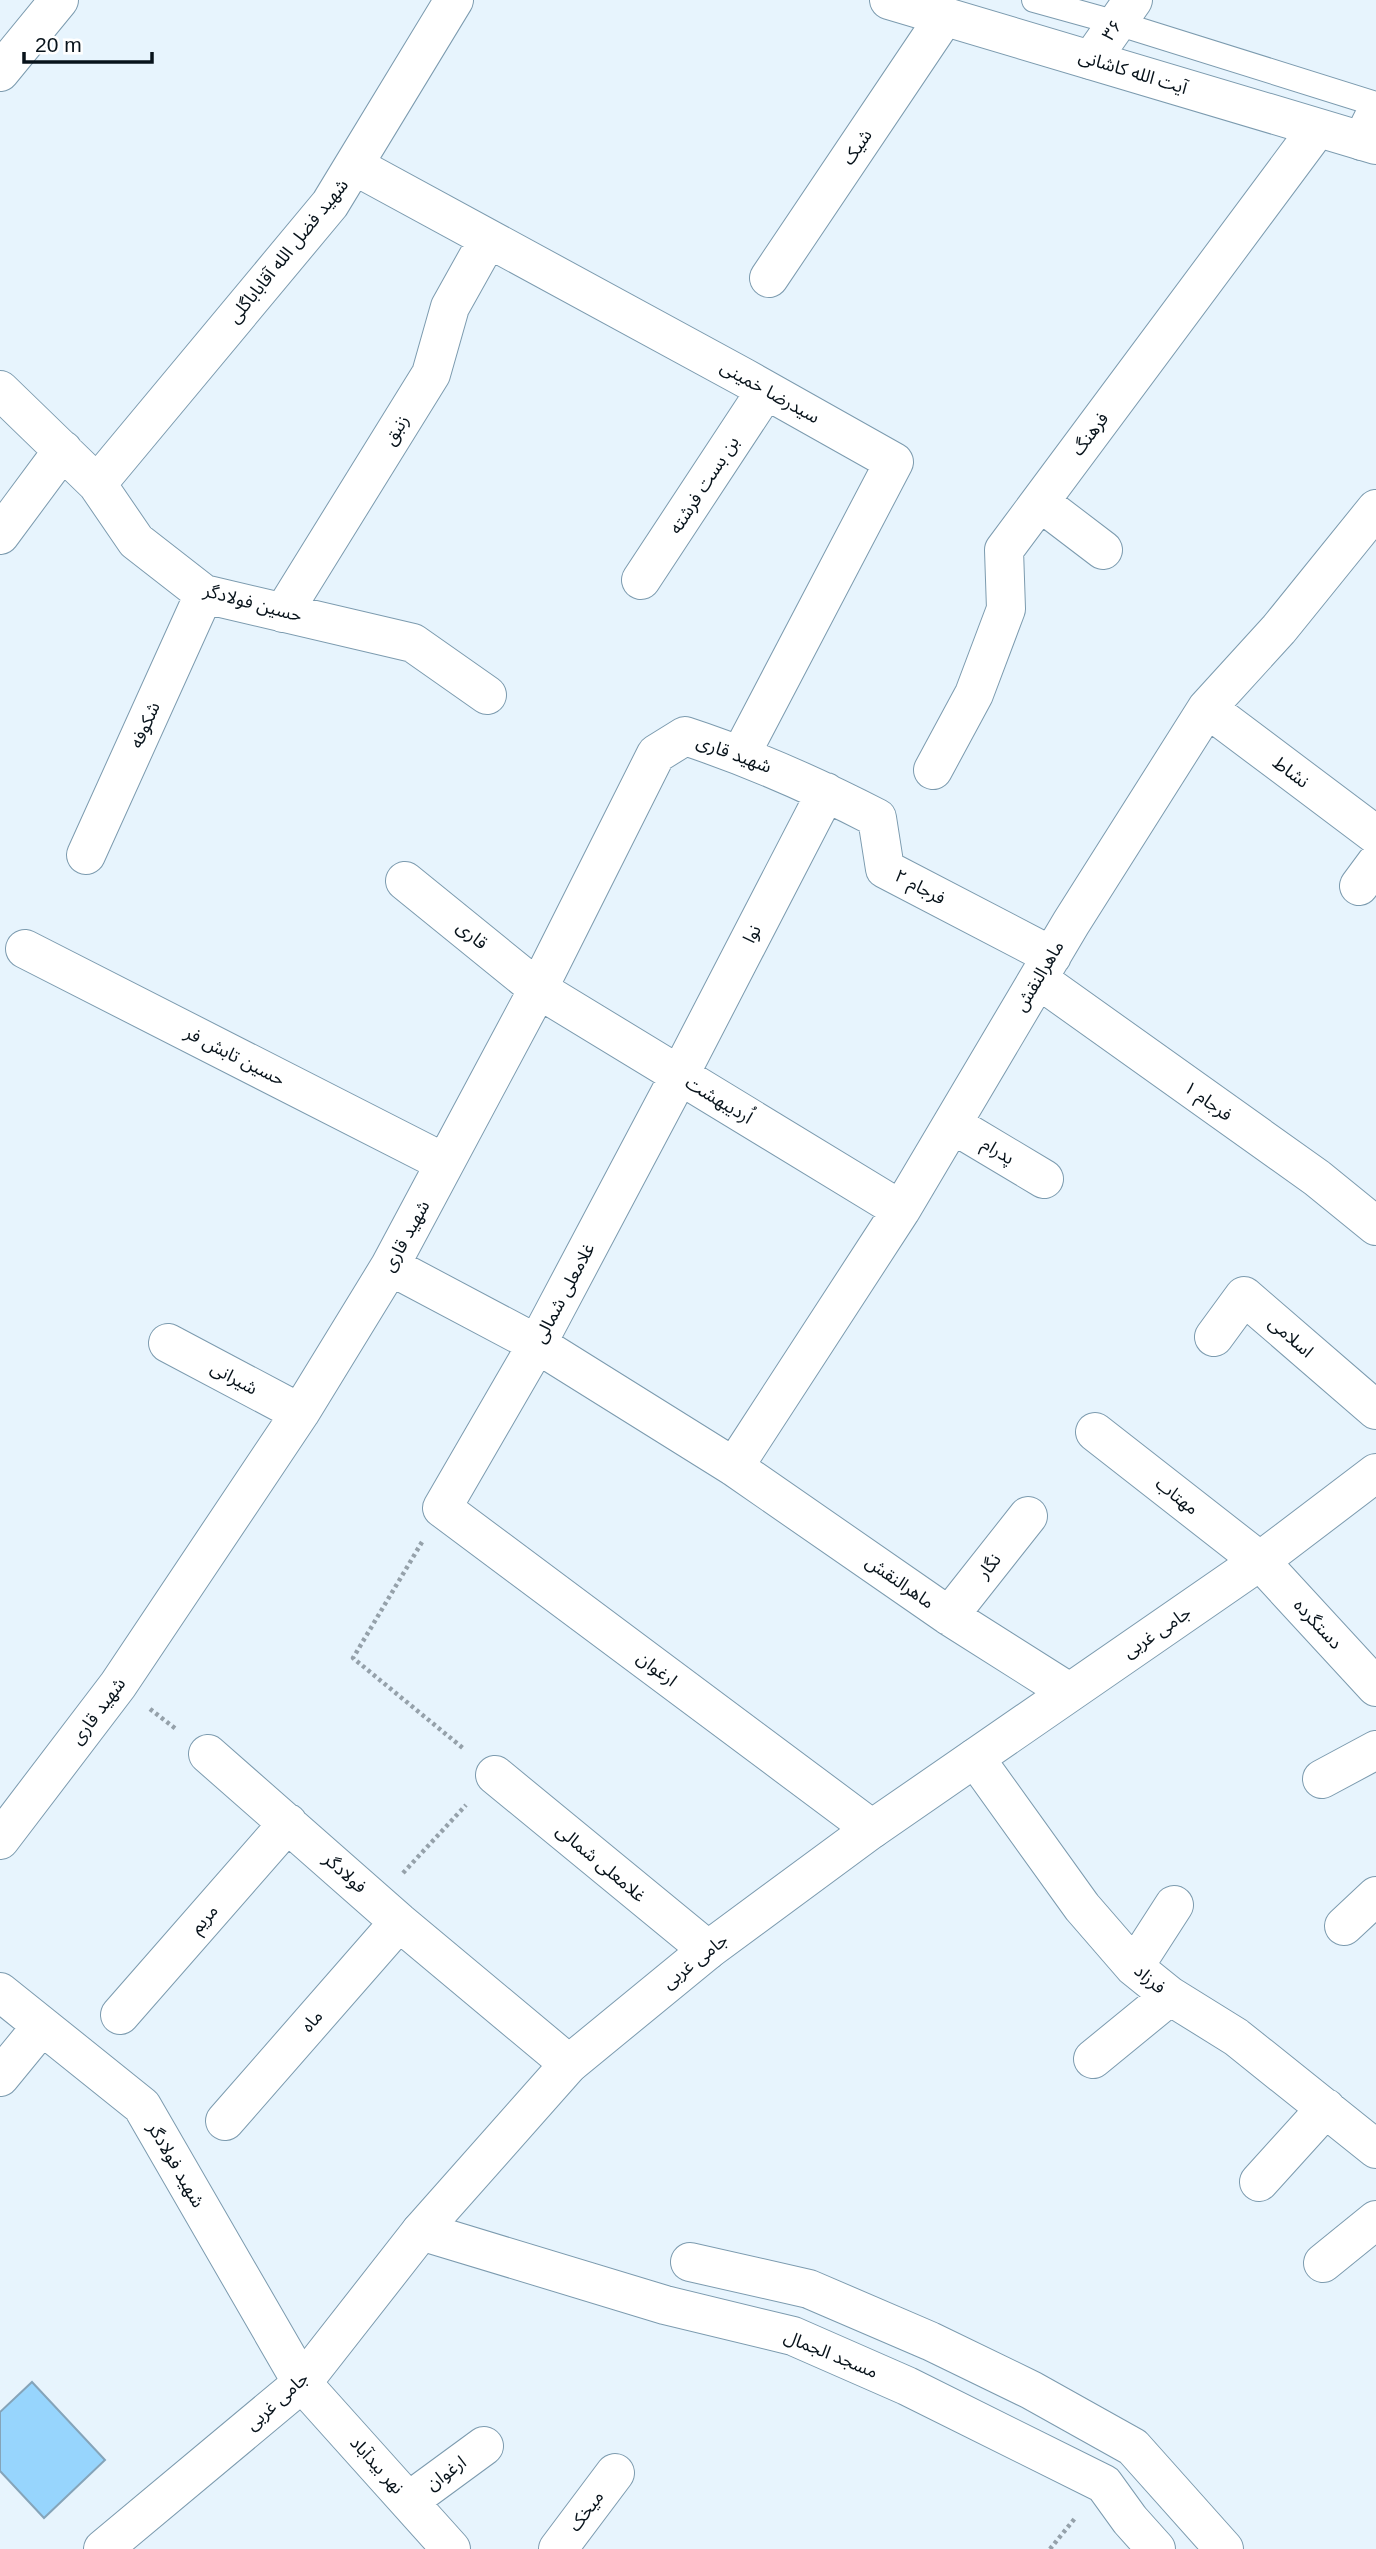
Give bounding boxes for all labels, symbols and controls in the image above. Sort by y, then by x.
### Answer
street label: ۳۶ [1098,16,1126,44]
scale bar [24,21,152,65]
text: 20 m [35,33,82,56]
street label: آیت الله کاشانی [1076,46,1190,99]
street label: شیک [838,125,876,169]
street label: شهید فضل الله آقاباباگلی [224,175,353,328]
street label: سیدرضا خمینی [717,357,823,428]
street label: فرهنگ [1067,409,1113,460]
street label: زنبق [379,411,414,449]
street label: بن بست فرشته [665,433,744,538]
street label: حسین فولادگر [200,580,304,627]
street label: شکوفه [126,699,165,752]
street label: شهید قاری [694,731,774,778]
street label: نشاط [1269,752,1313,792]
street label: فرجام ۲ [889,865,949,912]
street label: قاری [452,917,491,954]
street label: نوا [739,922,766,947]
street label: ماهرالنقش [1010,937,1069,1015]
street label: حسین تابش فر [180,1022,288,1091]
street label: اُردیبهشت [681,1069,758,1129]
street label: فرجام ۱ [1178,1077,1236,1128]
street label: پدرام [976,1134,1018,1172]
street label: شهید قاری [378,1197,435,1275]
street label: غلامعلی شمالی [529,1240,600,1347]
street label: اسلامی [1264,1312,1317,1362]
street label: شیرانی [207,1357,261,1399]
street label: مهتاب [1152,1473,1202,1519]
street label: نگار [972,1550,1006,1584]
street label: ماهرالنقش [862,1551,938,1614]
street label: دستگرده [1289,1595,1346,1654]
street label: جامی غربی [1119,1602,1195,1663]
street label: ارغوان [633,1648,681,1691]
street label: شهید قاری [67,1674,130,1749]
street label: غلامعلی شمالی [552,1820,650,1907]
street label: فولادگر [318,1848,370,1898]
street label: مریم [186,1901,224,1939]
street label: جامی غربی [658,1929,732,1993]
street label: فرزاد [1130,1960,1170,1998]
street label: ماه [297,2006,327,2036]
street label: شهید فولادگر [142,2118,208,2212]
street label: مسجد الجمال [781,2326,881,2383]
street label: جامی غربی [242,2368,313,2435]
street label: نهر بیدآباد [345,2432,408,2498]
street label: ارغوان [422,2452,471,2495]
street label: میخک [564,2487,608,2535]

